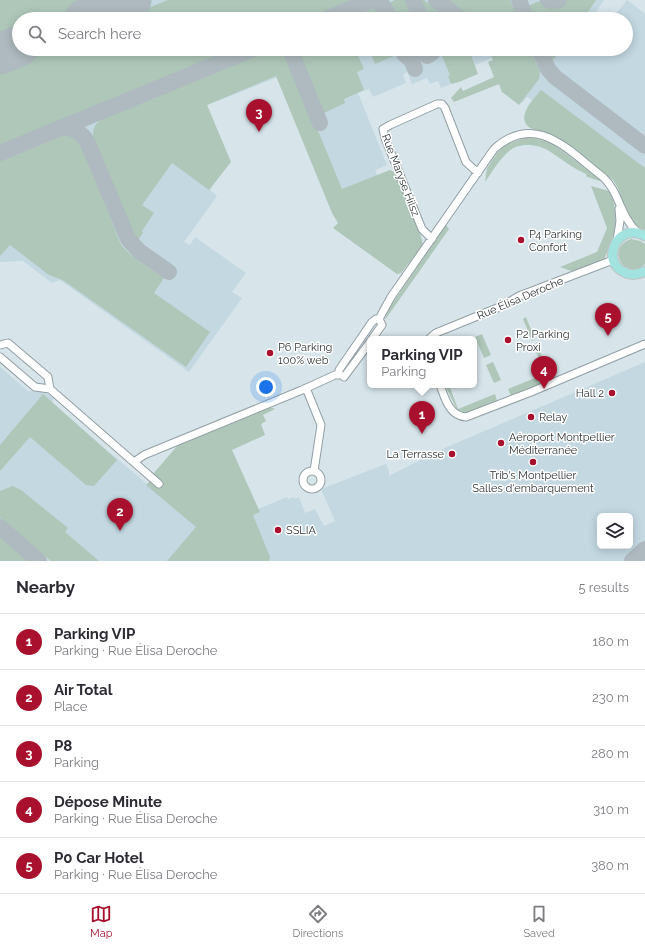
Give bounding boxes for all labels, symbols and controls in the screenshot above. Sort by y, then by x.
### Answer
search box [12,12,633,56]
icon: search [26,23,48,45]
text: Search here [58,25,141,43]
pin: 3 [246,99,272,132]
street label: Rue Maryse Hilsz [379,132,422,219]
place label: P4 Parking Confort [529,228,582,254]
marker: P4 Parking Confort [516,235,526,245]
street label: Rue Élisa Deroche [475,273,566,323]
pin: 5 [595,303,621,336]
place label: P2 Parking Proxi [516,328,569,354]
marker: P2 Parking Proxi [503,335,513,345]
popup [367,336,477,388]
place label: P6 Parking 100% web [278,341,332,367]
text: Parking VIP [381,346,463,364]
marker: P6 Parking 100% web [265,348,275,358]
pin: 4 [531,356,557,389]
text: Parking [381,364,426,379]
your location [256,377,276,397]
place label: Hall 2 [576,387,604,400]
marker: Hall 2 [607,388,617,398]
pin: 1 [409,401,435,434]
place label: Relay [539,411,567,424]
marker: Relay [526,412,536,422]
place label: Aéroport Montpellier Méditerranée [509,431,615,457]
marker: Aéroport Montpellier Méditerranée [496,438,506,448]
place label: La Terrasse [386,448,445,461]
marker: La Terrasse [447,449,457,459]
marker: Trib's Montpellier Salles d'embarquement [528,457,538,467]
place label: Trib's Montpellier Salles d'embarquement [472,469,594,495]
pin: 2 [107,498,133,531]
map controls [597,513,633,549]
button: layers [597,513,633,549]
place label: SSLIA [286,524,316,537]
marker: SSLIA [273,525,283,535]
text: Nearby [16,577,75,597]
text: 5 results [578,580,629,595]
text: Parking VIP [54,625,135,643]
text: 1 [26,634,32,649]
text: 180 m [593,634,629,649]
text: Parking · Rue Élisa Deroche [54,643,217,658]
text: Air Total [54,681,112,699]
text: 2 [25,690,33,705]
text: 230 m [592,690,629,705]
text: Place [54,699,87,714]
text: P8 [54,737,72,755]
text: 3 [25,746,33,761]
text: 280 m [591,746,629,761]
text: Parking [54,755,99,770]
text: Dépose Minute [54,793,162,811]
text: 4 [25,802,33,817]
text: 310 m [593,802,629,817]
text: Parking · Rue Élisa Deroche [54,811,217,826]
text: P0 Car Hotel [54,849,144,867]
text: 5 [25,858,33,873]
text: 380 m [591,858,629,873]
text: Parking · Rue Élisa Deroche [54,867,217,882]
tab: Map [90,903,112,940]
tab: Directions [293,903,343,940]
tab: Saved [523,903,555,940]

